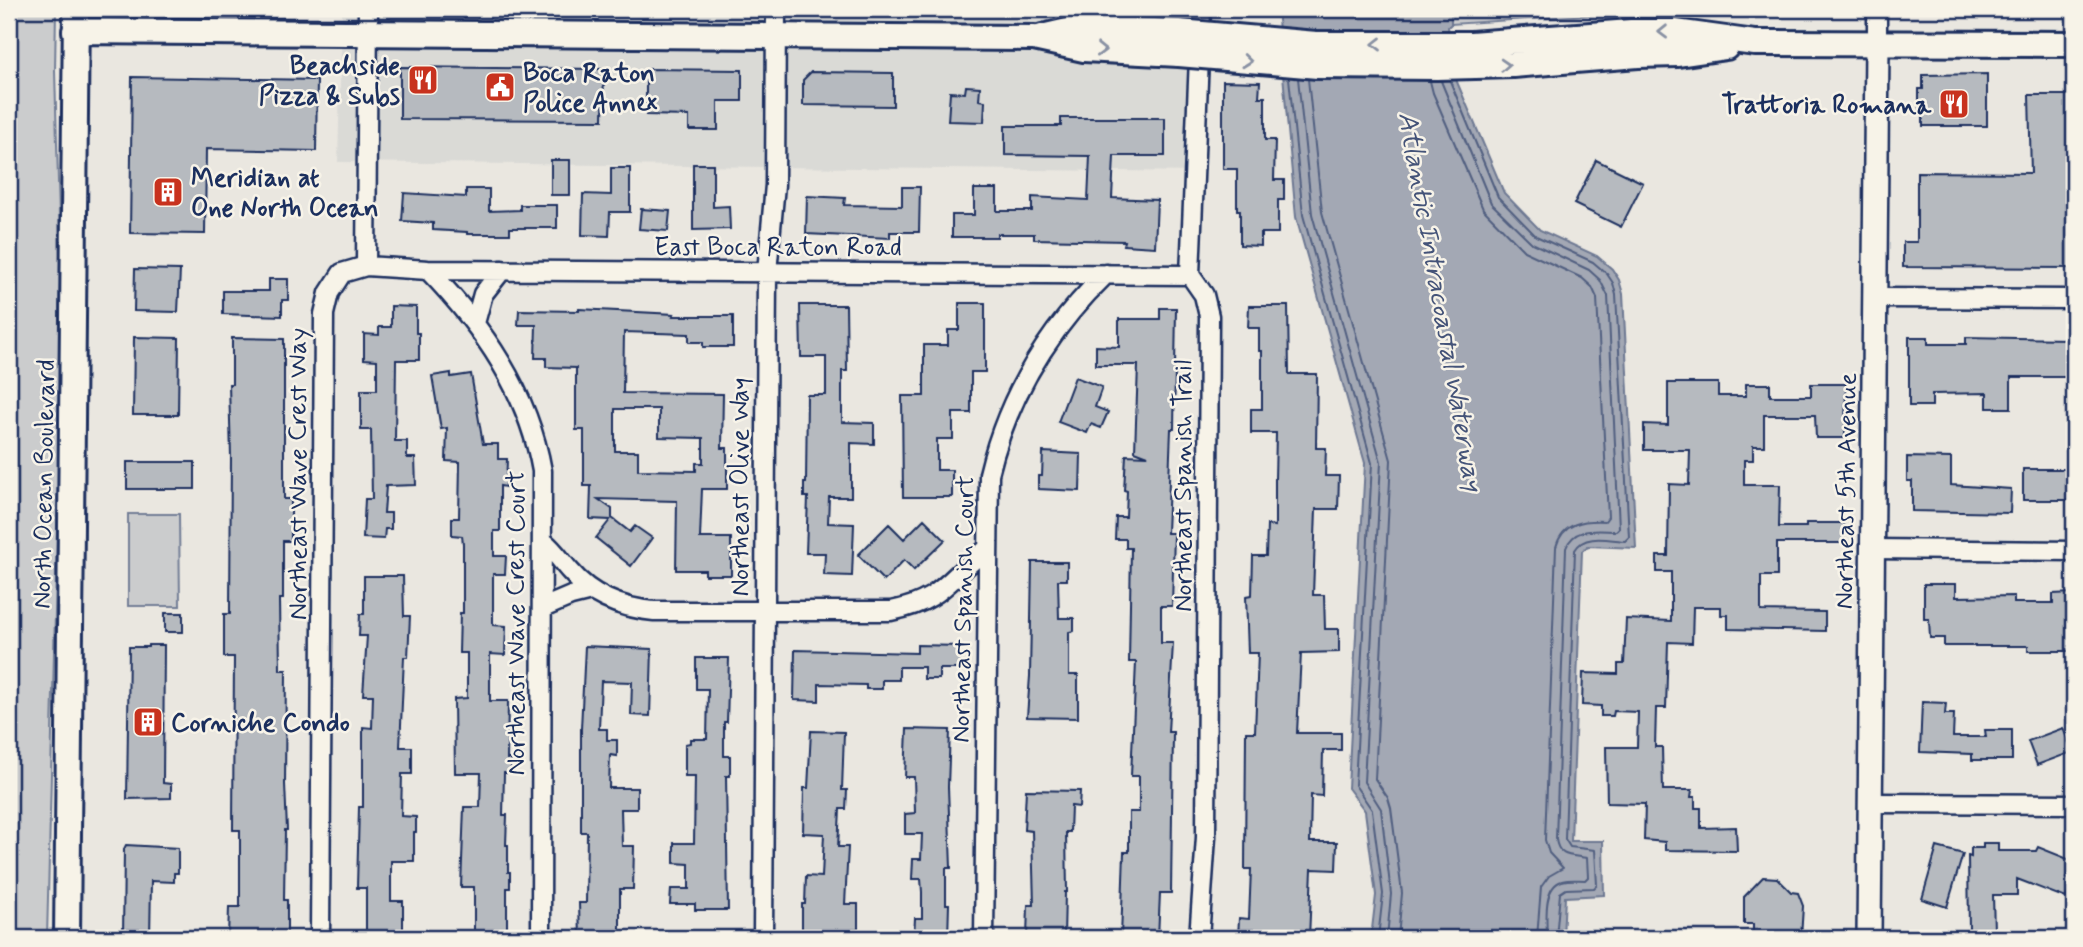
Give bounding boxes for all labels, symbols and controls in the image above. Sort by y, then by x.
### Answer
one-way arrow [1657,24,1668,40]
one-way arrow [1371,36,1382,52]
one-way arrow [1096,42,1107,57]
place label: Beachside Pizza & Subs [259,50,400,114]
one-way arrow [1241,54,1253,69]
place label: Boca Raton Police Annex [523,57,658,121]
one-way arrow [1500,57,1511,72]
restaurant icon: Beachside Pizza & Subs [406,63,440,97]
public building icon: Boca Raton Police Annex [483,70,517,104]
restaurant icon: Trattoria Romana [1937,87,1971,121]
place label: Trattoria Romana [1722,89,1932,123]
water label: Atlantic Intracoastal Waterway [1388,109,1492,496]
place label: Meridian at One North Ocean [191,162,379,226]
building icon: Meridian at One North Ocean [151,175,185,209]
street label: East Boca Raton Road [654,231,902,265]
street label: Northeast Wave Crest Way [282,328,316,620]
street label: North Ocean Boulevard [26,359,64,609]
street label: Northeast Spanish Trail [1167,360,1201,612]
street label: Northeast 5th Avenue [1828,372,1866,610]
street label: Northeast Olive Way [724,377,758,597]
street label: Northeast Wave Crest Court [500,471,534,775]
street label: Northeast Spanish Court [945,475,983,743]
building icon: Corniche Condo [131,705,165,739]
place label: Corniche Condo [171,707,350,741]

